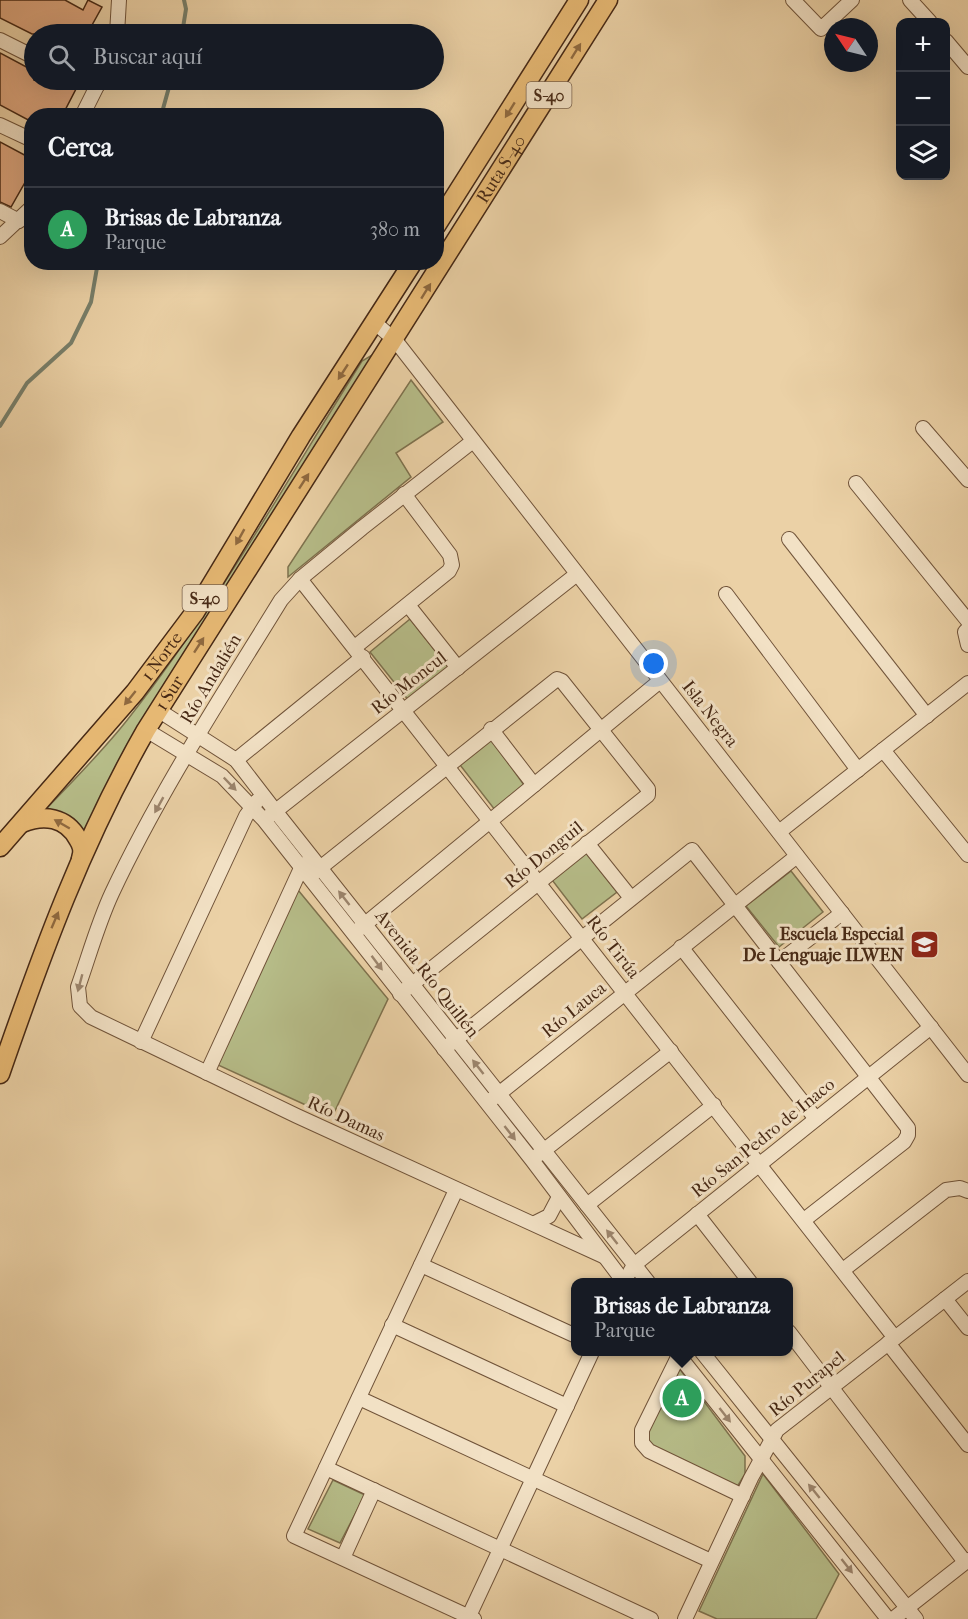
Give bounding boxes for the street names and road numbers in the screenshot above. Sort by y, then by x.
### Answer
road number: S-40 [526,82,572,108]
street label: Ruta S-40 [472,131,530,207]
road number: S-40 [182,585,228,611]
street label: 1 Norte [137,628,187,685]
street label: Río Andalién [176,630,246,728]
street label: Río Moncul [367,647,451,719]
street label: 1 Sur [151,671,188,714]
street label: Isla Negra [677,677,743,752]
street label: Río Donguil [501,817,587,893]
street label: Avenida Río Quillén [370,905,484,1042]
street label: Río Tirúa [582,911,645,983]
street label: Río Lauca [538,977,611,1042]
street label: Río San Pedro de Inaco [687,1074,839,1202]
street label: Río Damas [304,1092,388,1146]
street label: Río Purapel [765,1347,849,1421]

